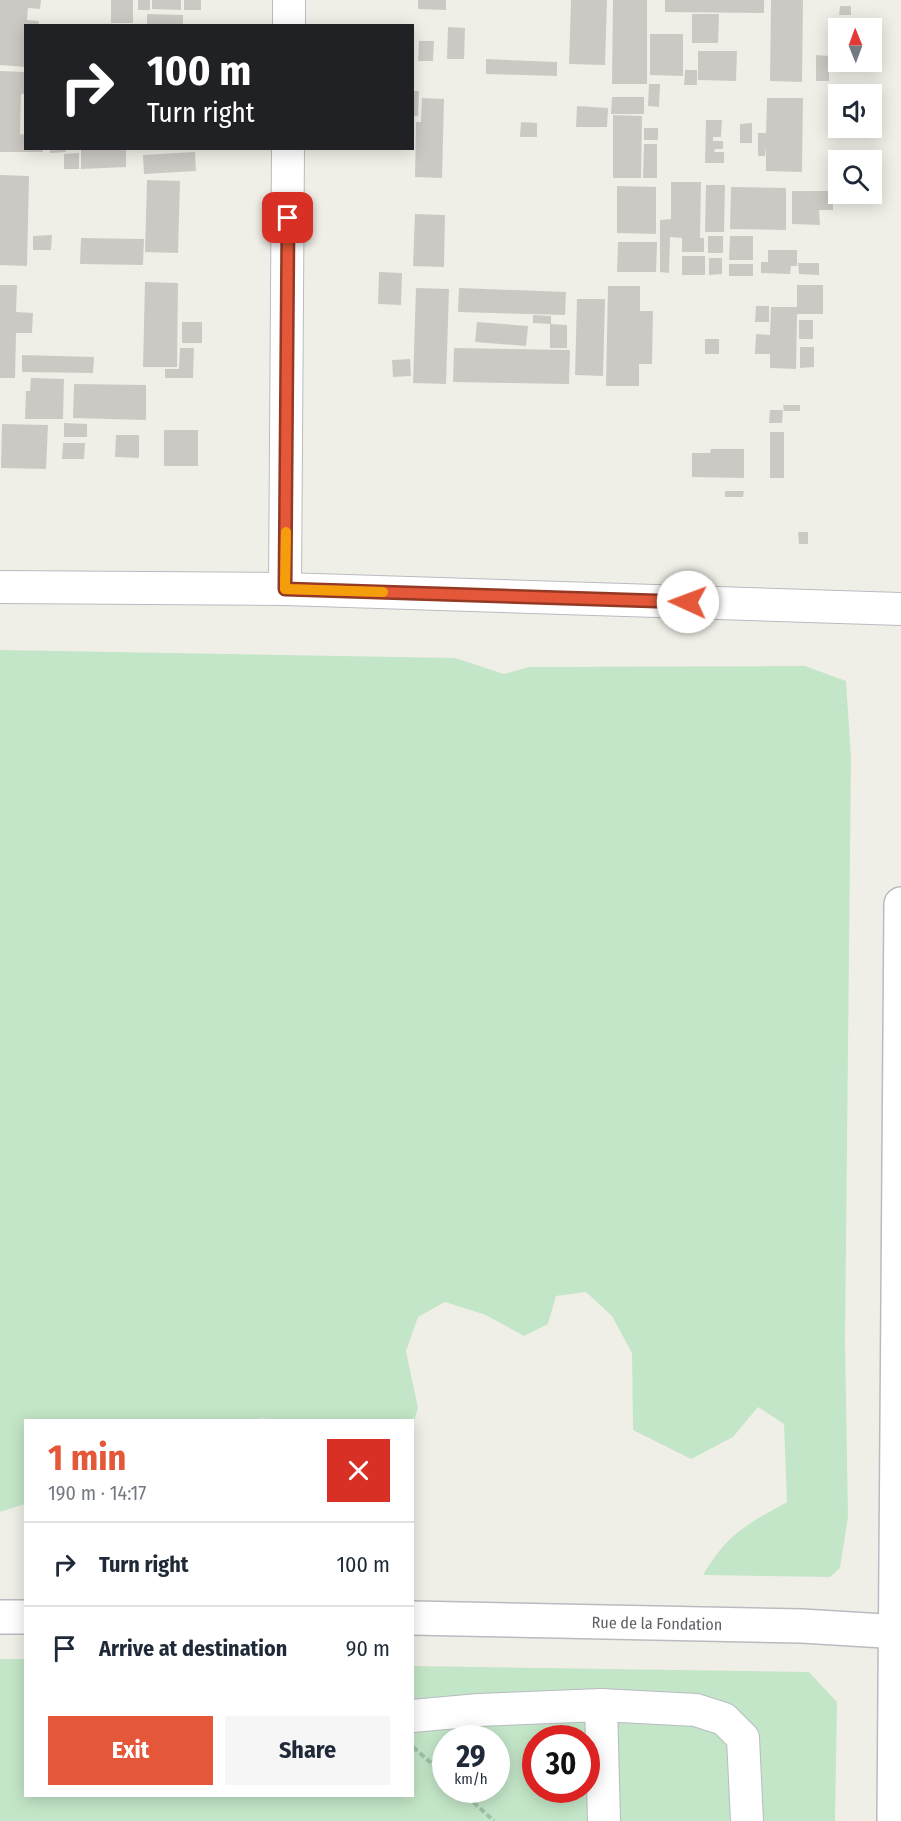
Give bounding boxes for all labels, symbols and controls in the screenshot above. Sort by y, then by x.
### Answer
north arrow [828,18,882,72]
map controls [828,18,882,204]
text: 100 m [147,46,251,96]
icon: right [48,48,126,126]
button: sound [828,84,882,138]
text: Turn right [147,97,255,129]
button: search [828,150,882,204]
pin [262,192,313,243]
icon: arrive [271,201,304,234]
position arrow [656,570,720,634]
text: 1 min [48,1436,126,1480]
button: close [327,1439,390,1502]
text: 190 m · 14:17 [48,1481,146,1505]
icon: right [48,1548,81,1581]
text: Turn right [99,1551,188,1578]
text: 100 m [336,1551,390,1578]
street label: Rue de la Fondation [592,1613,722,1634]
icon: arrive [48,1632,81,1665]
text: Arrive at destination [99,1635,287,1662]
text: 90 m [346,1635,390,1662]
button: Exit [48,1716,213,1785]
button: Share [225,1716,390,1785]
speed limit sign: 30 [522,1725,600,1803]
text: 29 [456,1739,486,1775]
text: km/h [454,1770,488,1788]

